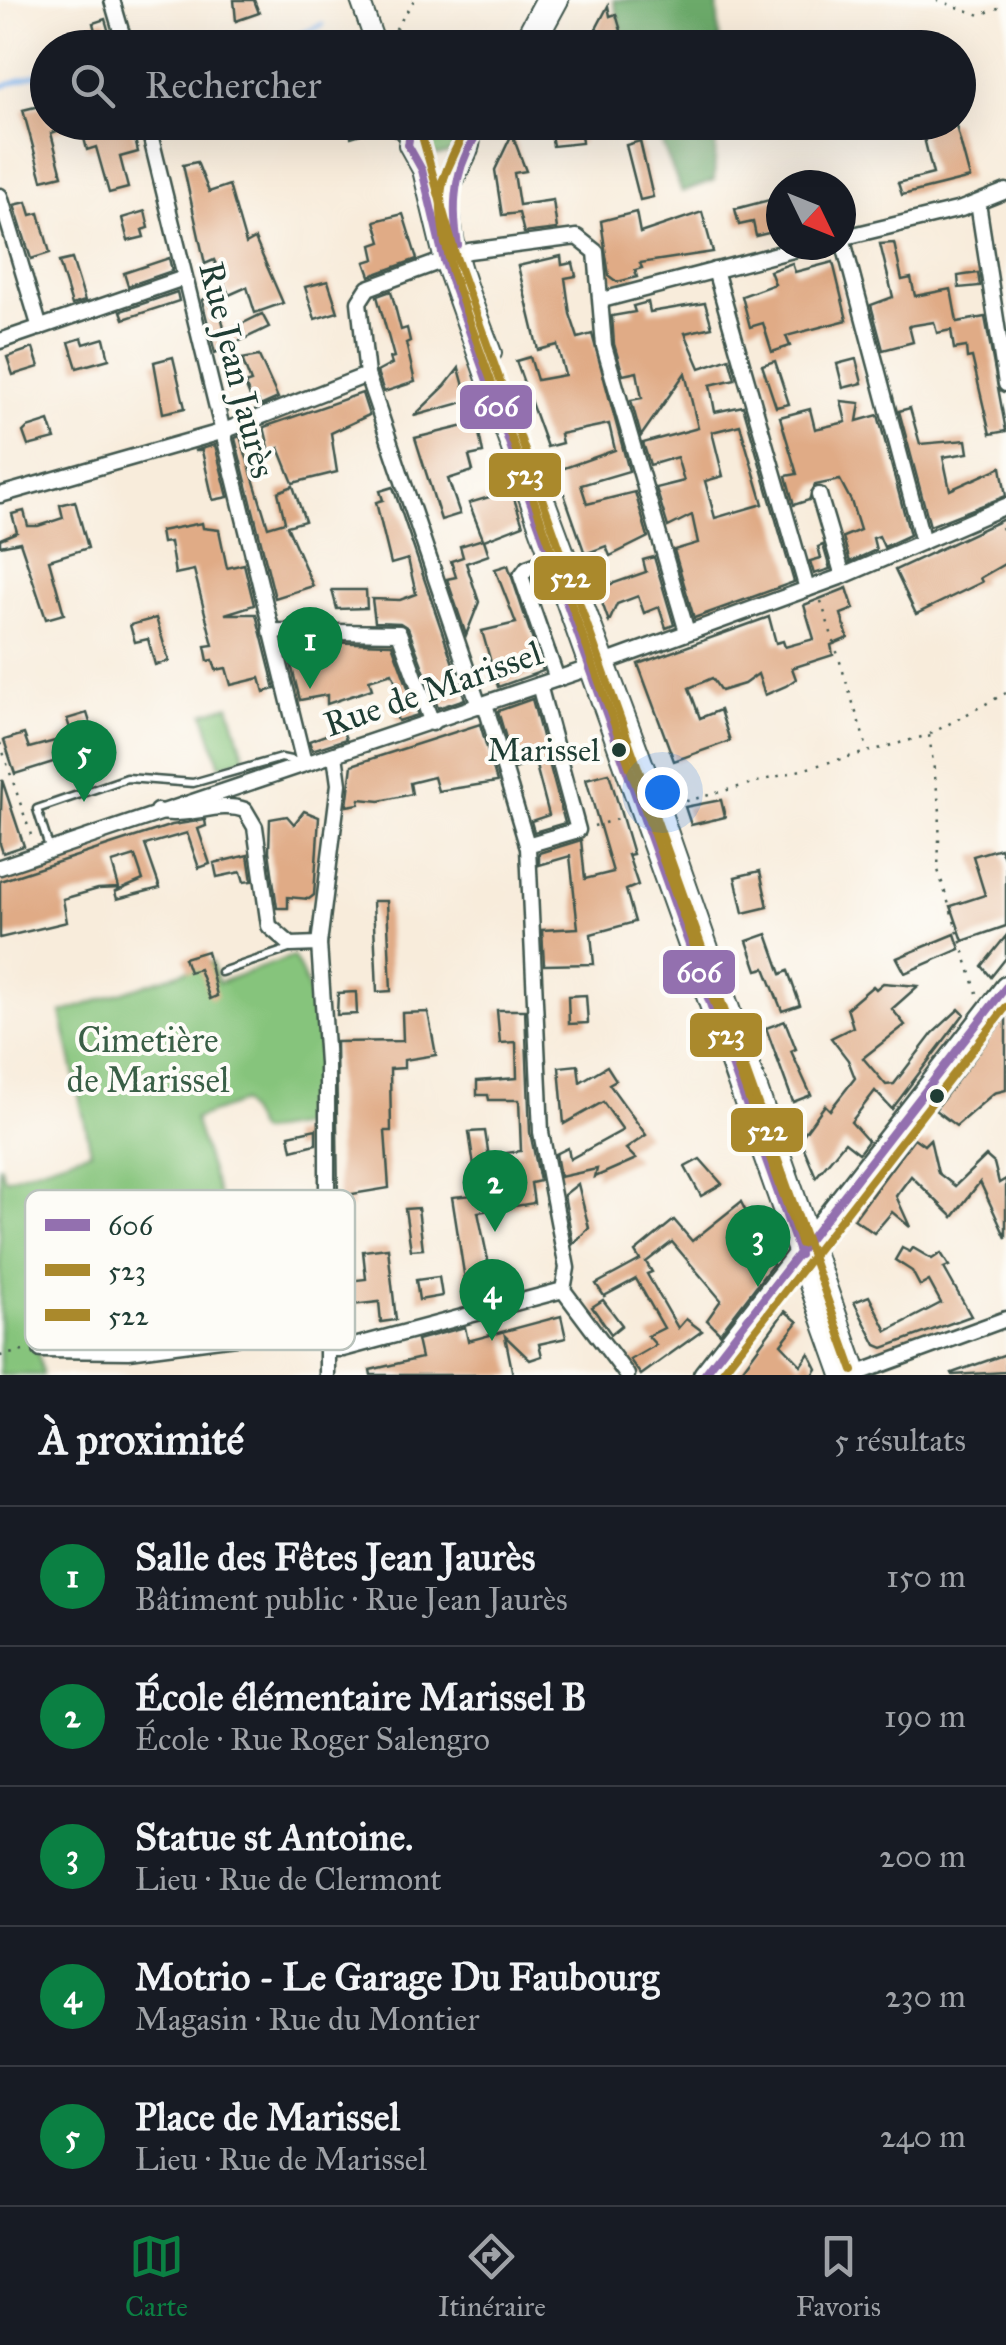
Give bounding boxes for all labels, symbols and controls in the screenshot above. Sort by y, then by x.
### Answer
search box [30,30,976,140]
icon: search [65,58,120,113]
text: Rechercher [145,62,321,108]
north arrow [766,170,856,260]
street label: Rue Jean Jaurès [189,257,285,483]
line badge: 606 [458,383,534,431]
text: 606 [473,389,520,424]
line badge: 523 [487,451,563,499]
text: 523 [506,457,544,492]
line badge: 522 [532,554,608,602]
text: 522 [550,560,591,595]
pin: 1 [278,606,342,689]
street label: Rue de Marissel [318,631,548,746]
pin: 5 [52,720,116,802]
place label: Marissel [487,731,600,770]
marker: Marissel [609,740,629,760]
your location [637,767,688,818]
line badge: 606 [661,948,737,996]
text: 606 [676,955,723,990]
line badge: 523 [688,1011,764,1059]
text: 523 [707,1017,745,1052]
park label: Cimetière de Marissel [67,1019,230,1102]
unlabelled marker [927,1086,947,1106]
line badge: 522 [729,1106,805,1154]
text: 522 [747,1113,788,1148]
pin: 2 [462,1150,528,1232]
legend [25,1190,355,1350]
pin: 3 [726,1204,790,1287]
text: 606 [108,1208,155,1243]
text: 523 [108,1253,146,1288]
pin: 4 [460,1258,524,1341]
text: 522 [108,1298,149,1333]
text: À proximité [40,1414,244,1466]
text: 5 résultats [834,1421,966,1460]
text: Salle des Fêtes Jean Jaurès [135,1534,535,1580]
text: 1 [66,1557,79,1596]
text: 150 m [886,1557,966,1596]
text: Bâtiment public · Rue Jean Jaurès [135,1580,568,1619]
text: École élémentaire Marissel B [135,1674,587,1720]
text: 2 [65,1697,80,1736]
text: 190 m [884,1697,966,1736]
text: École · Rue Roger Salengro [135,1720,490,1759]
text: Statue st Antoine. [135,1814,413,1860]
text: 3 [66,1837,79,1876]
text: 200 m [879,1837,966,1876]
text: Lieu · Rue de Clermont [135,1860,442,1899]
text: Motrio - Le Garage Du Faubourg [135,1954,659,2000]
text: 4 [64,1977,81,2016]
text: 230 m [885,1977,966,2016]
text: Magasin · Rue du Montier [135,2000,479,2039]
text: Place de Marissel [135,2094,400,2140]
text: 5 [65,2117,80,2156]
text: 240 m [880,2117,966,2156]
text: Lieu · Rue de Marissel [135,2140,427,2179]
tab: Carte [125,2229,188,2324]
tab: Itinéraire [438,2229,546,2324]
tab: Favoris [796,2229,881,2324]

